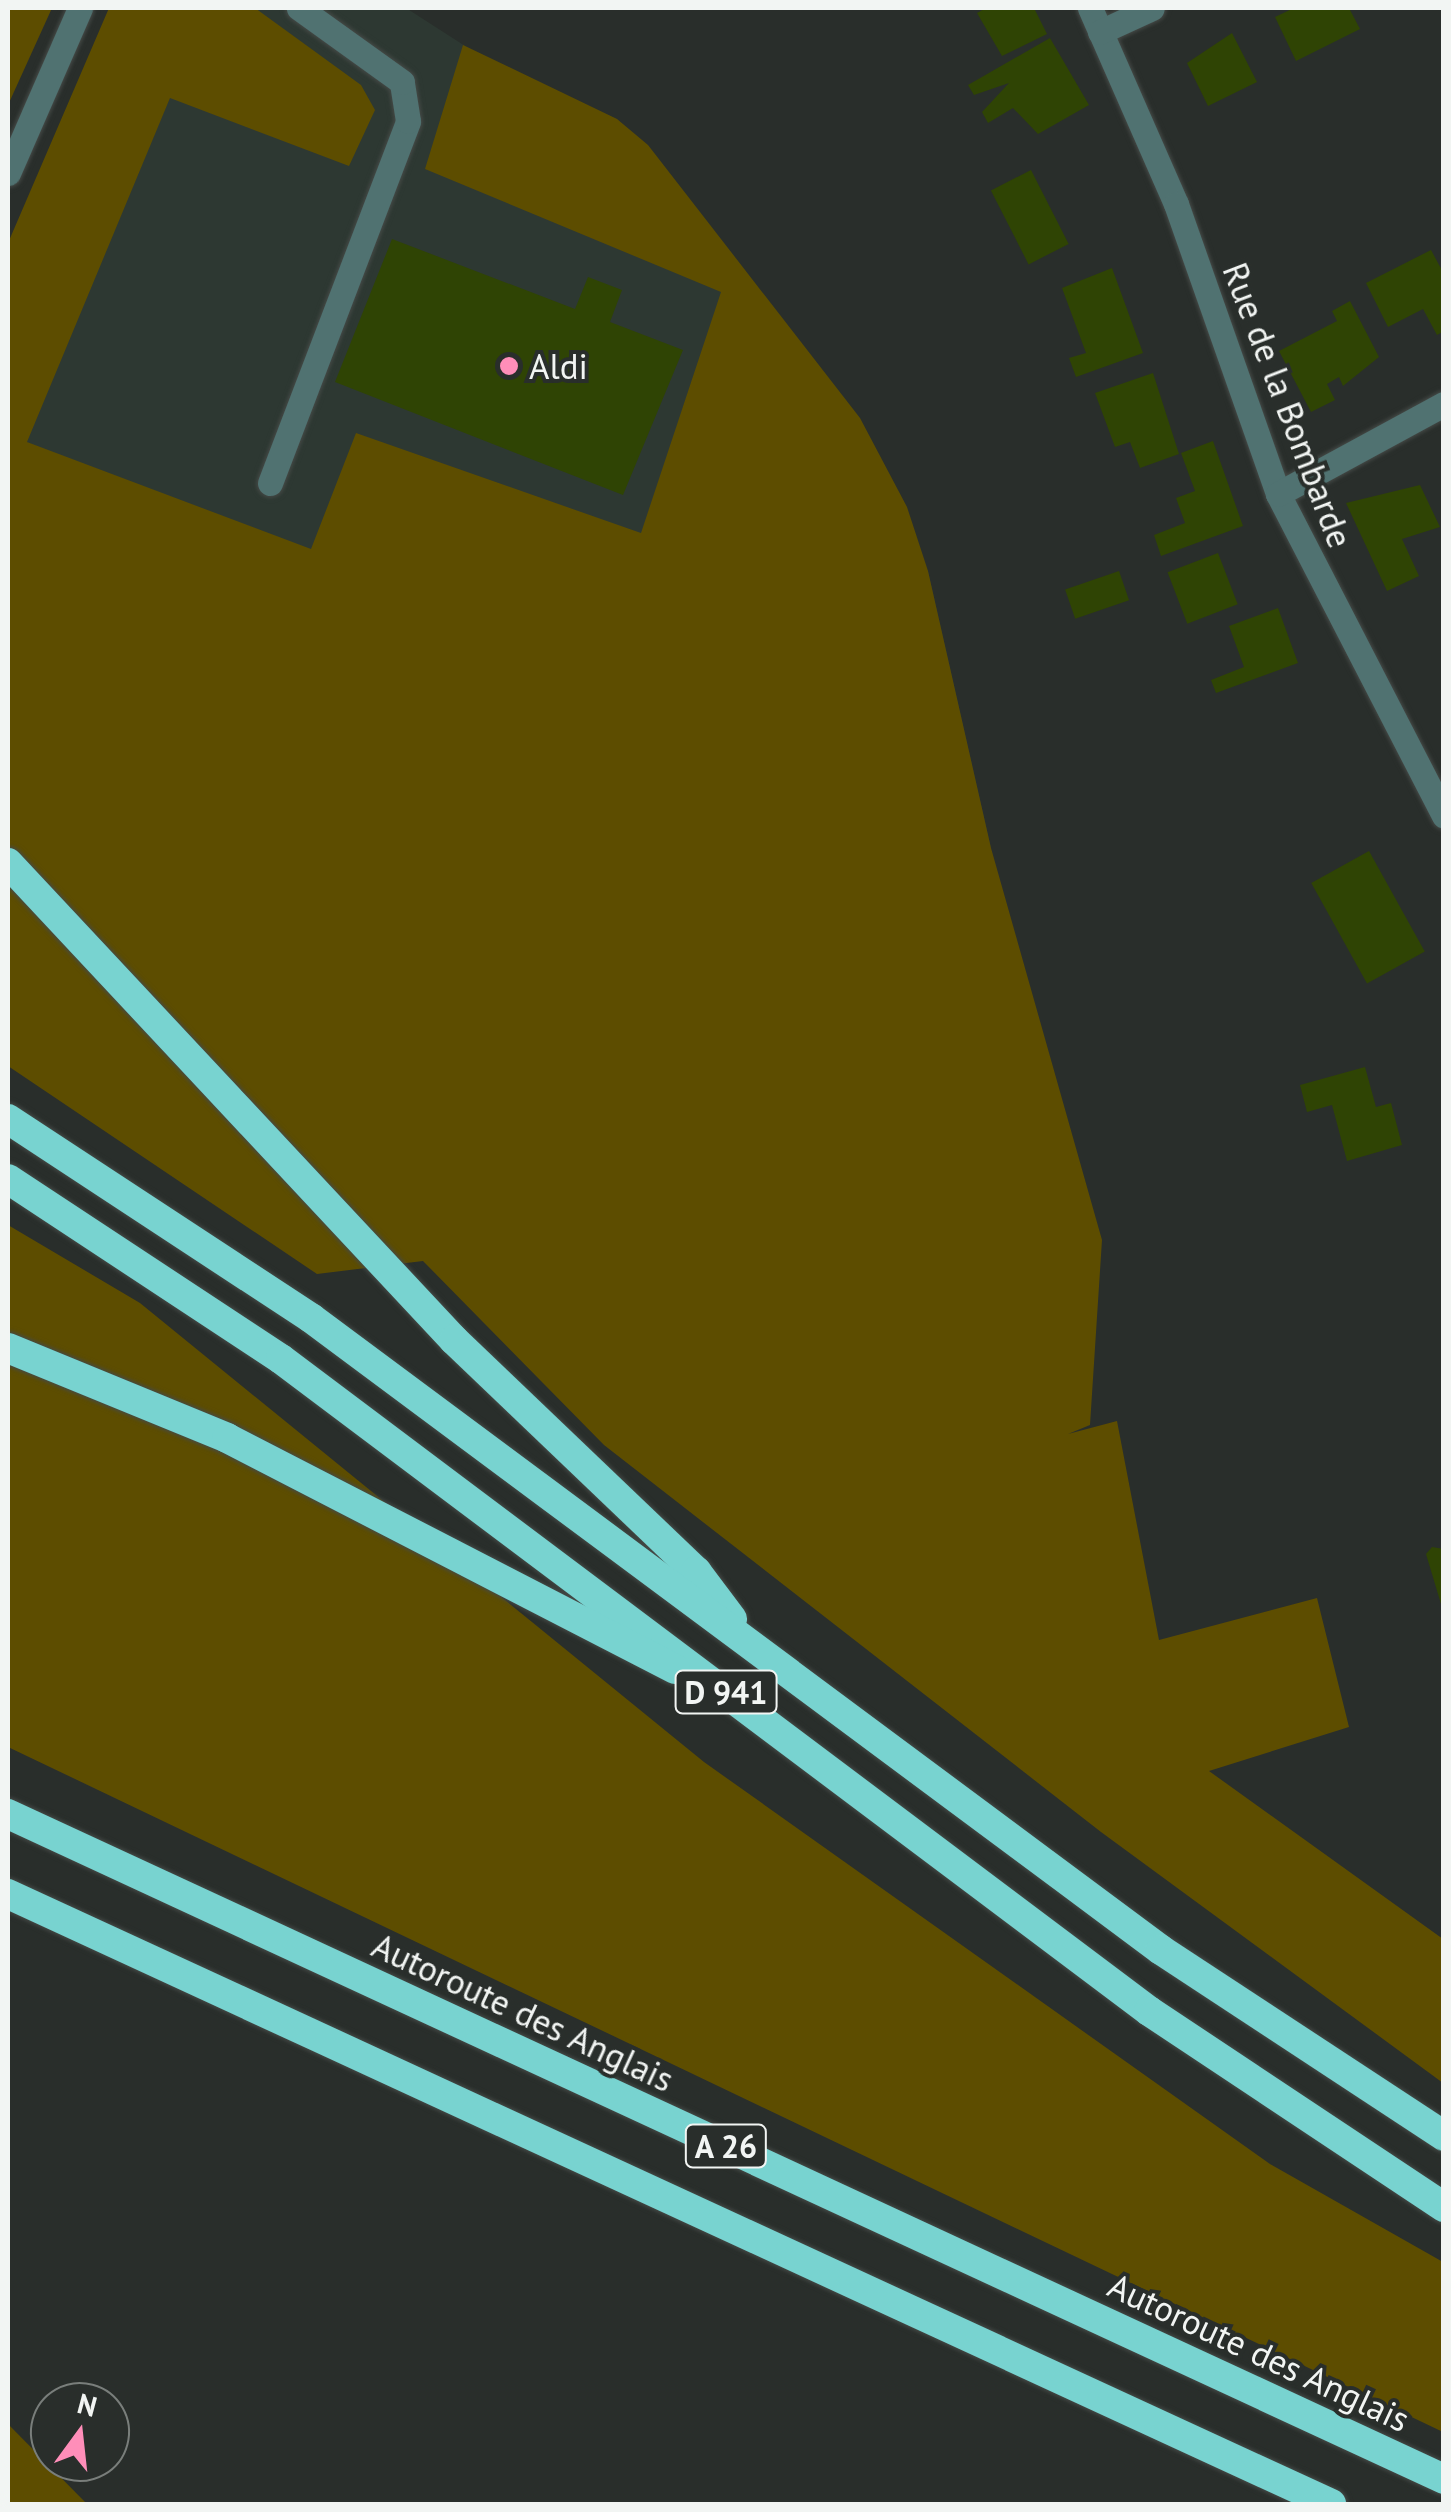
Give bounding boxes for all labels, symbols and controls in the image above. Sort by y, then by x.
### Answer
street label: Rue de la Bombarde [1214,257,1362,553]
place label: Aldi [529,345,588,387]
marker: Aldi [498,355,520,377]
road number: D 941 [674,1665,778,1719]
street label: Autoroute des Anglais [365,1924,681,2100]
road number: A 26 [684,2119,768,2173]
street label: Autoroute des Anglais [1101,2264,1417,2440]
north arrow [30,2382,130,2482]
text: N [74,2384,101,2425]

